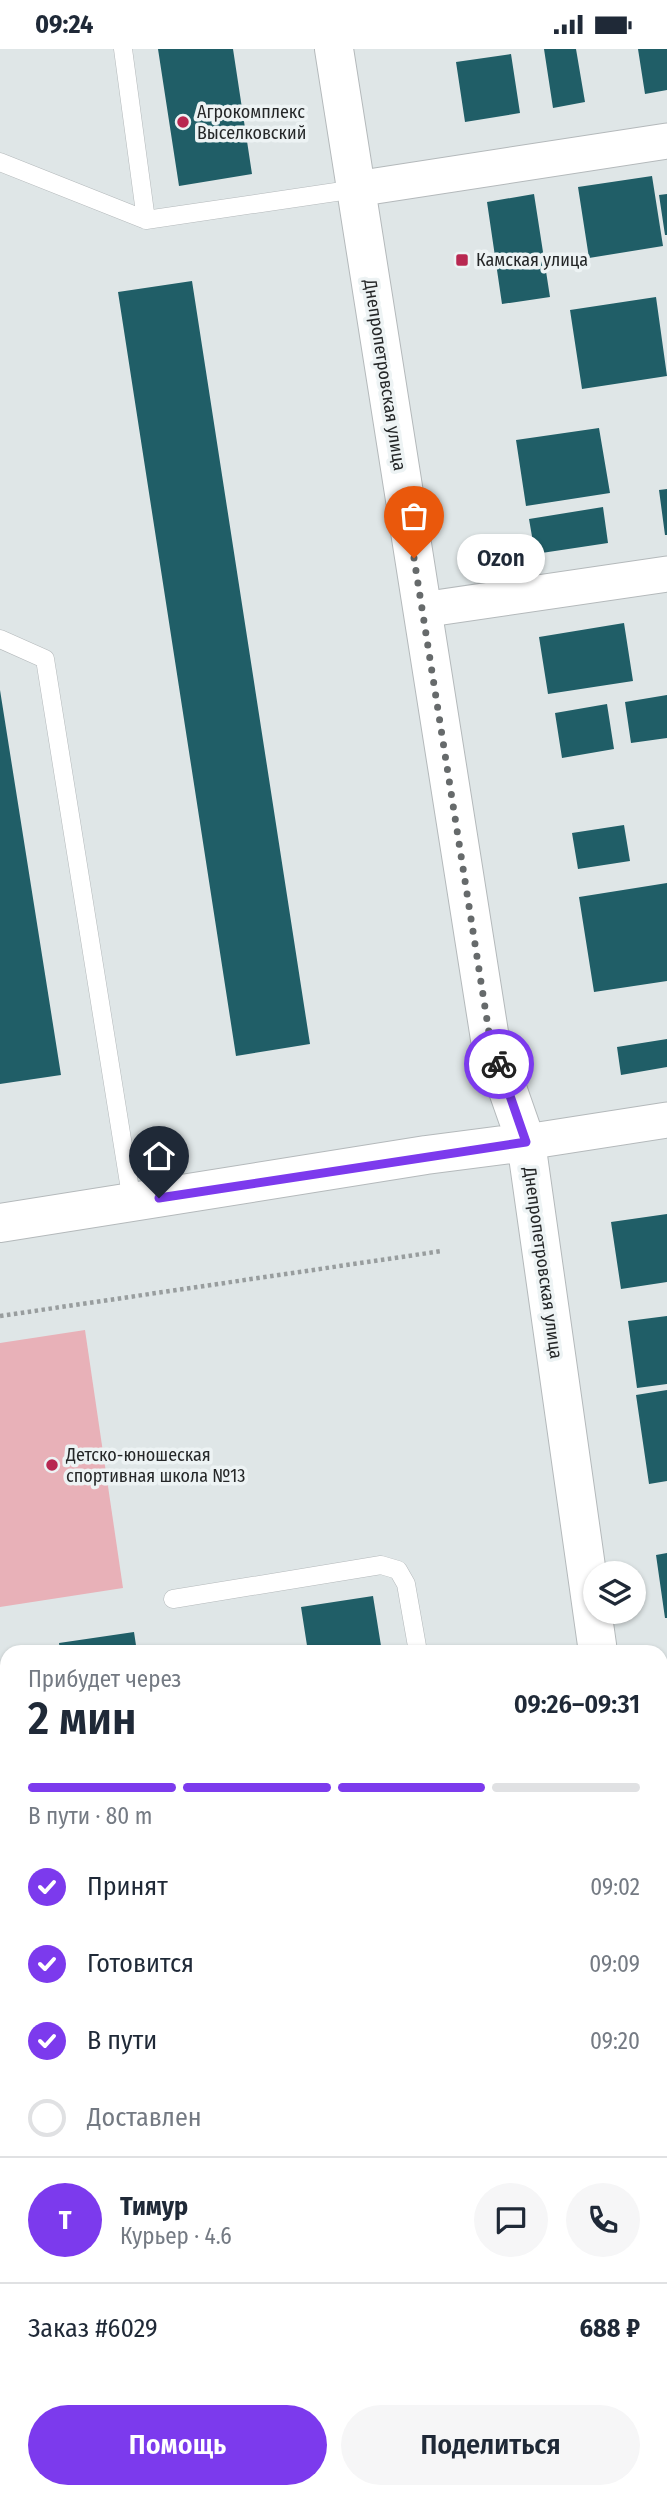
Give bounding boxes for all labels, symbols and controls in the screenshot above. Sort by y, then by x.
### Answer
text: 09:24 [35,9,93,40]
place label: Агрокомплекс Выселковский [197,101,306,144]
marker: Агрокомплекс Выселковский [175,114,191,130]
place label: Камская улица [476,249,588,271]
marker: Камская улица [454,252,470,268]
street label: Днепропетровская улица [359,277,411,472]
pin [384,486,444,558]
icon: bag [395,497,433,535]
callout: Ozon [456,533,544,583]
text: Ozon [477,544,525,572]
courier [464,1029,534,1099]
icon: bike [480,1045,518,1083]
pin [129,1126,189,1198]
icon: home [140,1137,178,1175]
street label: Днепропетровская улица [519,1165,567,1360]
place label: Детско-юношеская спортивная школа №13 [65,1444,245,1487]
marker: Детско-юношеская спортивная школа №13 [44,1457,60,1473]
map controls [583,1561,646,1624]
button: layers [583,1561,646,1624]
text: Прибудет через [28,1665,181,1693]
text: 09:26–09:31 [514,1689,640,1720]
text: 2 мин [28,1691,136,1746]
text: В пути · 80 m [28,1802,152,1830]
icon: check [28,1868,66,1906]
text: Принят [87,1871,168,1902]
text: 09:02 [590,1873,640,1901]
icon: check [28,1945,66,1983]
text: Готовится [87,1948,194,1979]
text: 09:09 [589,1950,640,1978]
icon: check [28,2022,66,2060]
text: В пути [87,2025,157,2056]
text: 09:20 [590,2027,640,2055]
text: Доставлен [87,2102,202,2133]
button: chat [474,2183,548,2257]
button: phone [566,2183,640,2257]
text: Тимур [120,2191,188,2222]
text: Т [59,2205,71,2236]
text: Курьер · 4.6 [120,2222,232,2250]
text: Заказ #6029 [28,2313,158,2344]
text: 688 ₽ [579,2313,640,2344]
button: Помощь [28,2405,327,2485]
button: Поделиться [341,2405,640,2485]

